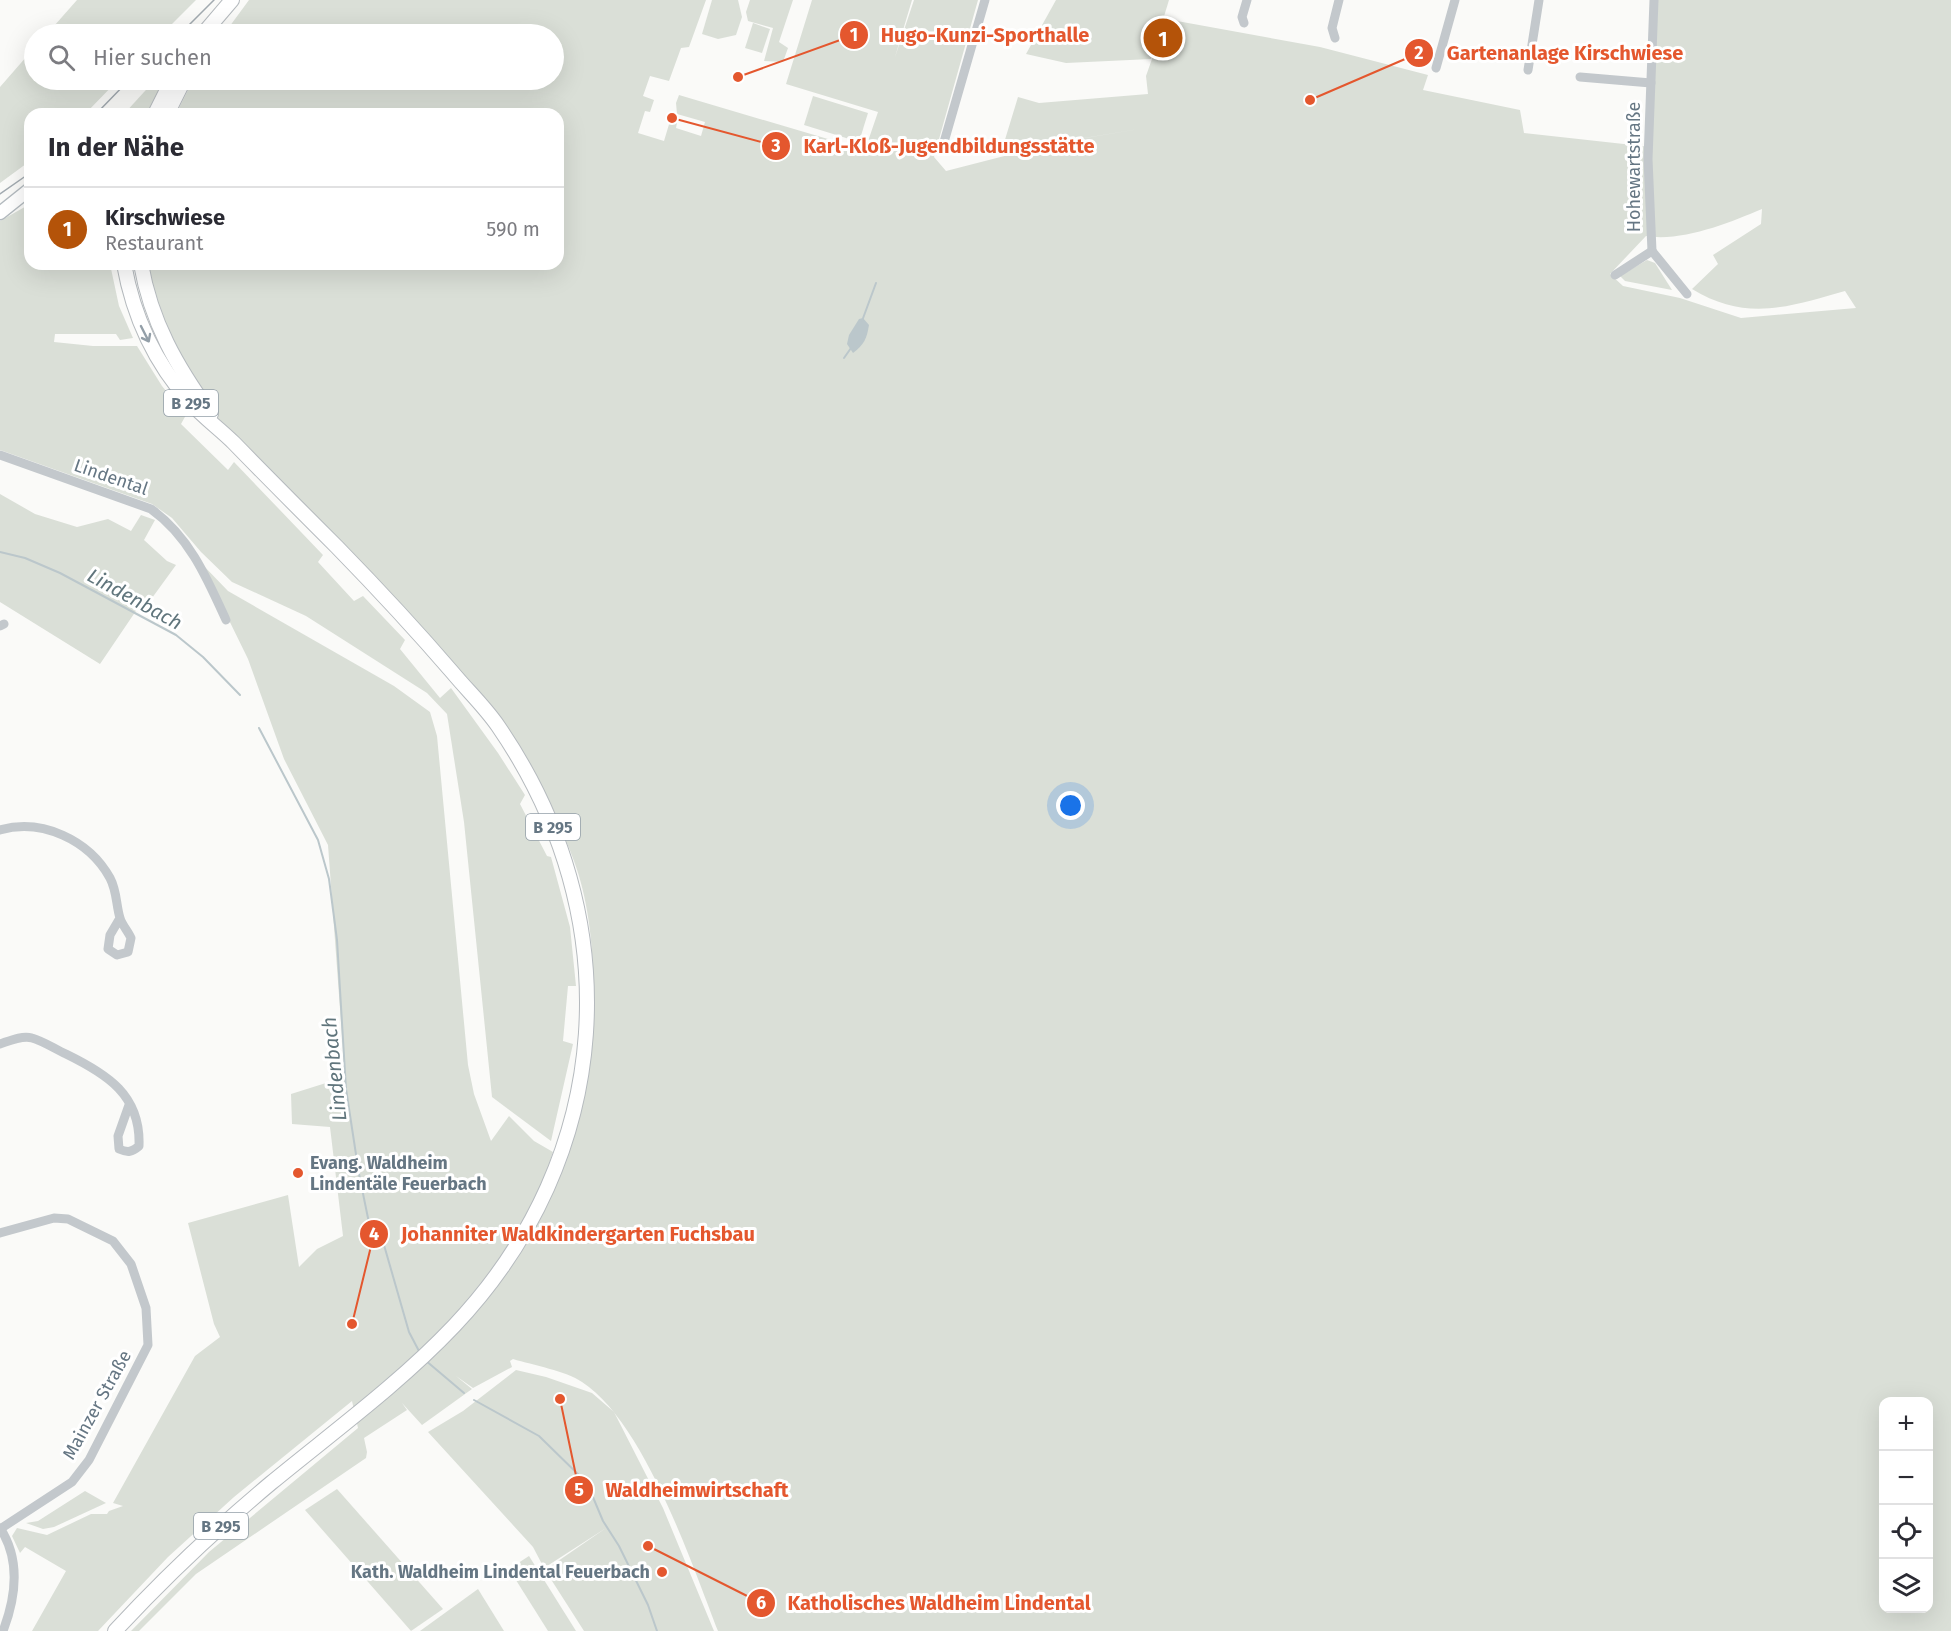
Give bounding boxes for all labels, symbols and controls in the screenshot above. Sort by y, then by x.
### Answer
pin: 1 [1144,15,1182,60]
callout: Hugo-Kunzi-Sporthalle [839,16,1102,54]
text: Hugo-Kunzi-Sporthalle [881,23,1089,47]
search box [24,24,564,90]
text: 1 [850,24,858,46]
callout: Gartenanlage Kirschwiese [1404,34,1695,72]
icon: search [45,41,78,74]
text: Gartenanlage Kirschwiese [1447,41,1683,65]
text: 2 [1414,42,1424,64]
text: Hier suchen [93,44,212,71]
street label: Hohewartstraße [1623,102,1645,232]
callout: Karl-Kloß-Jugendbildungsstätte [761,127,1106,165]
text: In der Nähe [48,132,184,163]
text: Karl-Kloß-Jugendbildungsstätte [803,134,1095,158]
text: 3 [770,135,781,157]
text: Kirschwiese [105,204,225,231]
text: 1 [63,217,72,241]
text: 590 m [486,217,540,241]
text: Restaurant [105,231,203,255]
one-way arrow [140,325,152,343]
road number: B 295 [164,390,218,416]
street label: Lindental [71,454,151,500]
water label: Lindenbach [83,563,187,635]
your location [1056,791,1085,820]
road number: B 295 [526,814,580,840]
water label: Lindenbach [317,1016,351,1122]
place label: Evang. Waldheim Lindentäle Feuerbach [310,1152,487,1195]
marker: Evang. Waldheim Lindentäle Feuerbach [291,1166,305,1180]
callout: Johanniter Waldkindergarten Fuchsbau [359,1215,767,1253]
text: Johanniter Waldkindergarten Fuchsbau [400,1222,755,1246]
text: 4 [369,1223,379,1245]
street label: Mainzer Straße [58,1346,136,1464]
map controls [1879,1397,1933,1613]
button: + [1879,1397,1933,1451]
button: − [1879,1451,1933,1505]
callout: Waldheimwirtschaft [564,1471,801,1509]
text: Waldheimwirtschaft [606,1478,789,1502]
text: 5 [574,1479,584,1501]
button: locate [1879,1505,1933,1559]
road number: B 295 [194,1513,248,1539]
button: layers [1879,1559,1933,1613]
place label: Kath. Waldheim Lindental Feuerbach [351,1561,650,1583]
marker: Kath. Waldheim Lindental Feuerbach [655,1565,669,1579]
callout: Katholisches Waldheim Lindental [746,1584,1103,1622]
text: Katholisches Waldheim Lindental [787,1591,1091,1615]
text: 6 [756,1592,766,1614]

